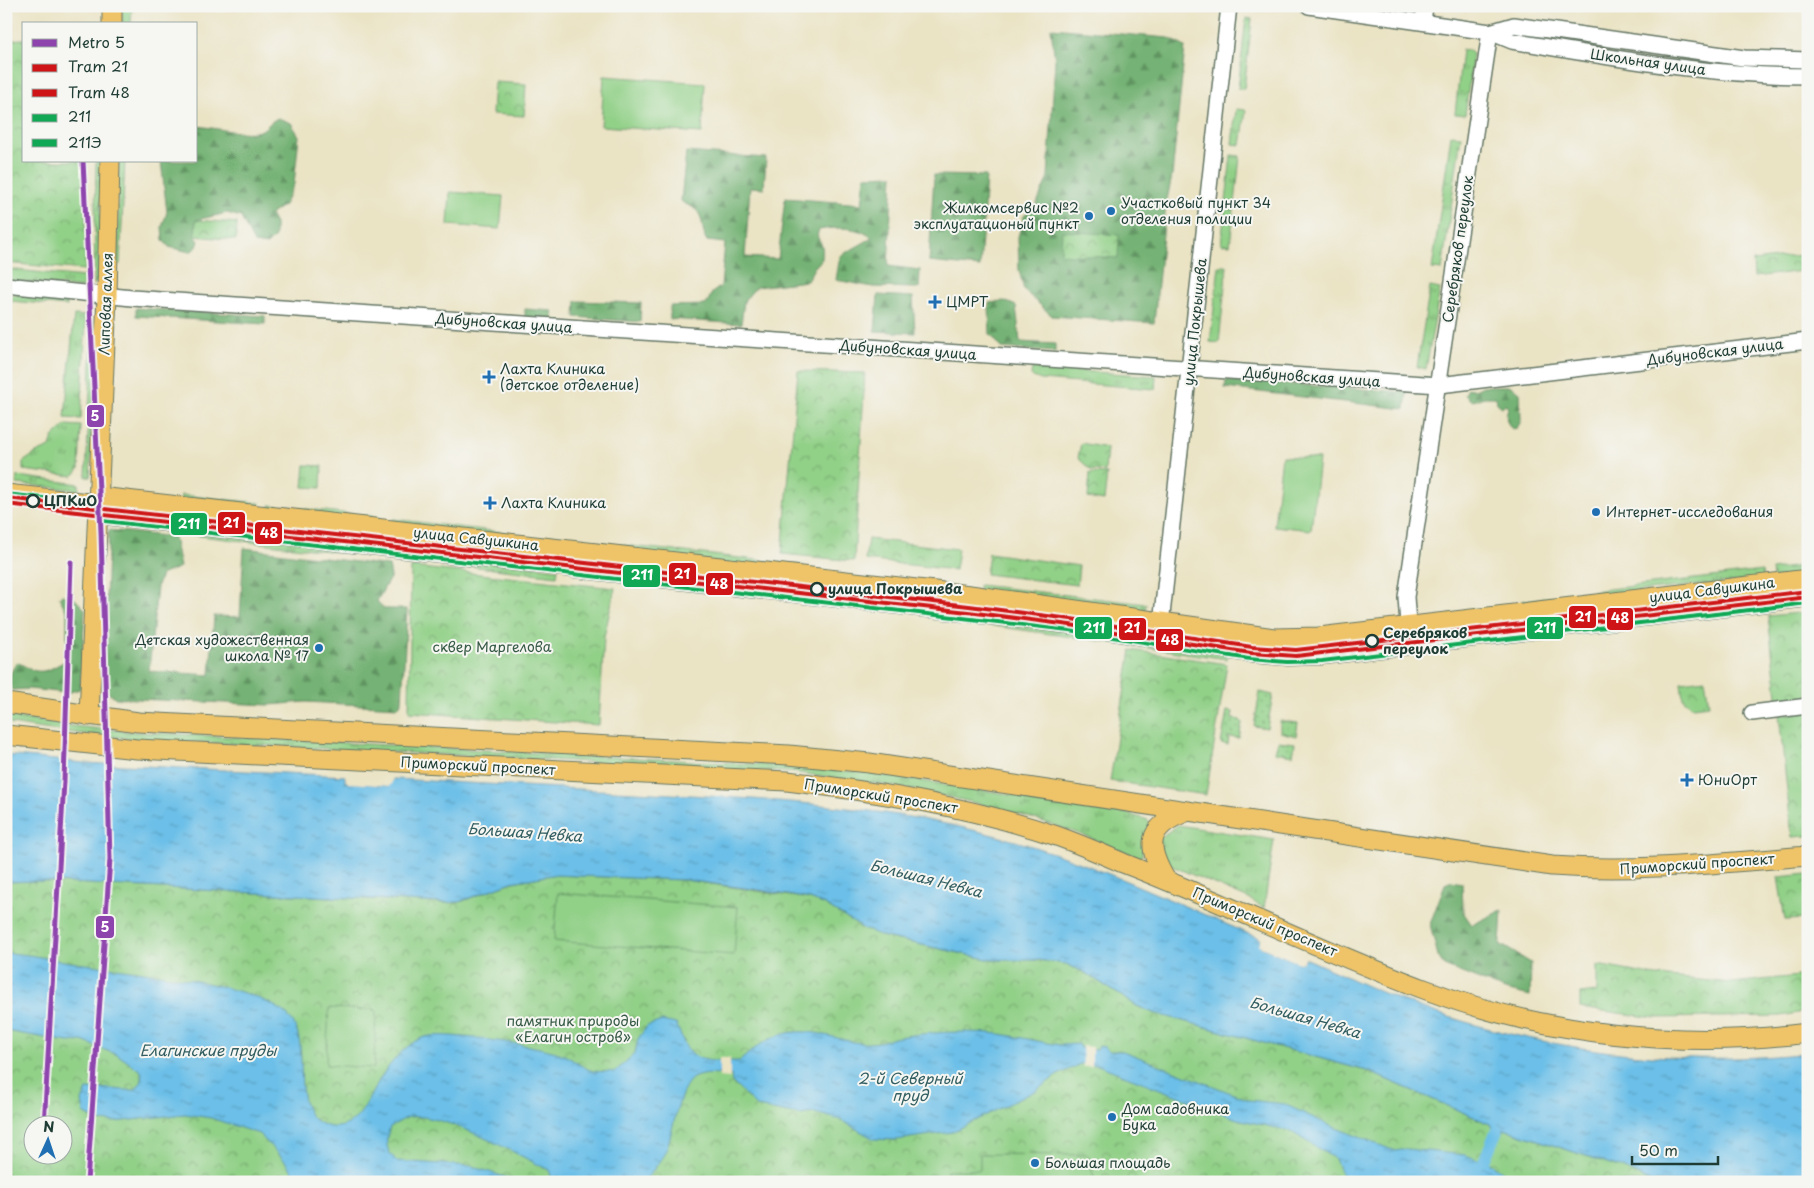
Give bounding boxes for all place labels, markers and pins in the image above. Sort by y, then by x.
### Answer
place label: Участковый пункт 34 отделения полиции [1121,192,1271,229]
place label: Жилкомсервис №2 эксплуатационый пункт [914,197,1079,234]
marker: Участковый пункт 34 отделения полиции [1105,205,1117,217]
marker: Жилкомсервис №2 эксплуатационый пункт [1083,210,1095,222]
place label: ЦМРТ [946,291,989,312]
marker: ЦМРТ [928,295,942,309]
place label: Лахта Клиника (детское отделение) [500,358,639,395]
marker: Лахта Клиника (детское отделение) [482,370,496,384]
place label: ЦПКиО [44,490,97,511]
place label: Лахта Клиника [501,492,606,513]
marker: ЦПКиО [26,494,40,508]
marker: Лахта Клиника [483,496,497,510]
place label: Интернет-исследования [1606,501,1773,522]
marker: Интернет-исследования [1590,506,1602,518]
place label: улица Покрышева [828,578,963,599]
marker: улица Покрышева [810,582,824,596]
place label: Серебряков переулок [1383,622,1467,659]
place label: Детская художественная школа № 17 [134,629,310,666]
marker: Серебряков переулок [1365,634,1379,648]
marker: Детская художественная школа № 17 [313,642,325,654]
place label: ЮниОрт [1698,769,1757,790]
marker: ЮниОрт [1680,773,1694,787]
place label: Дом садовника Бука [1121,1098,1229,1135]
marker: Дом садовника Бука [1106,1111,1118,1123]
place label: Большая площадь [1045,1152,1170,1173]
marker: Большая площадь [1029,1157,1041,1169]

